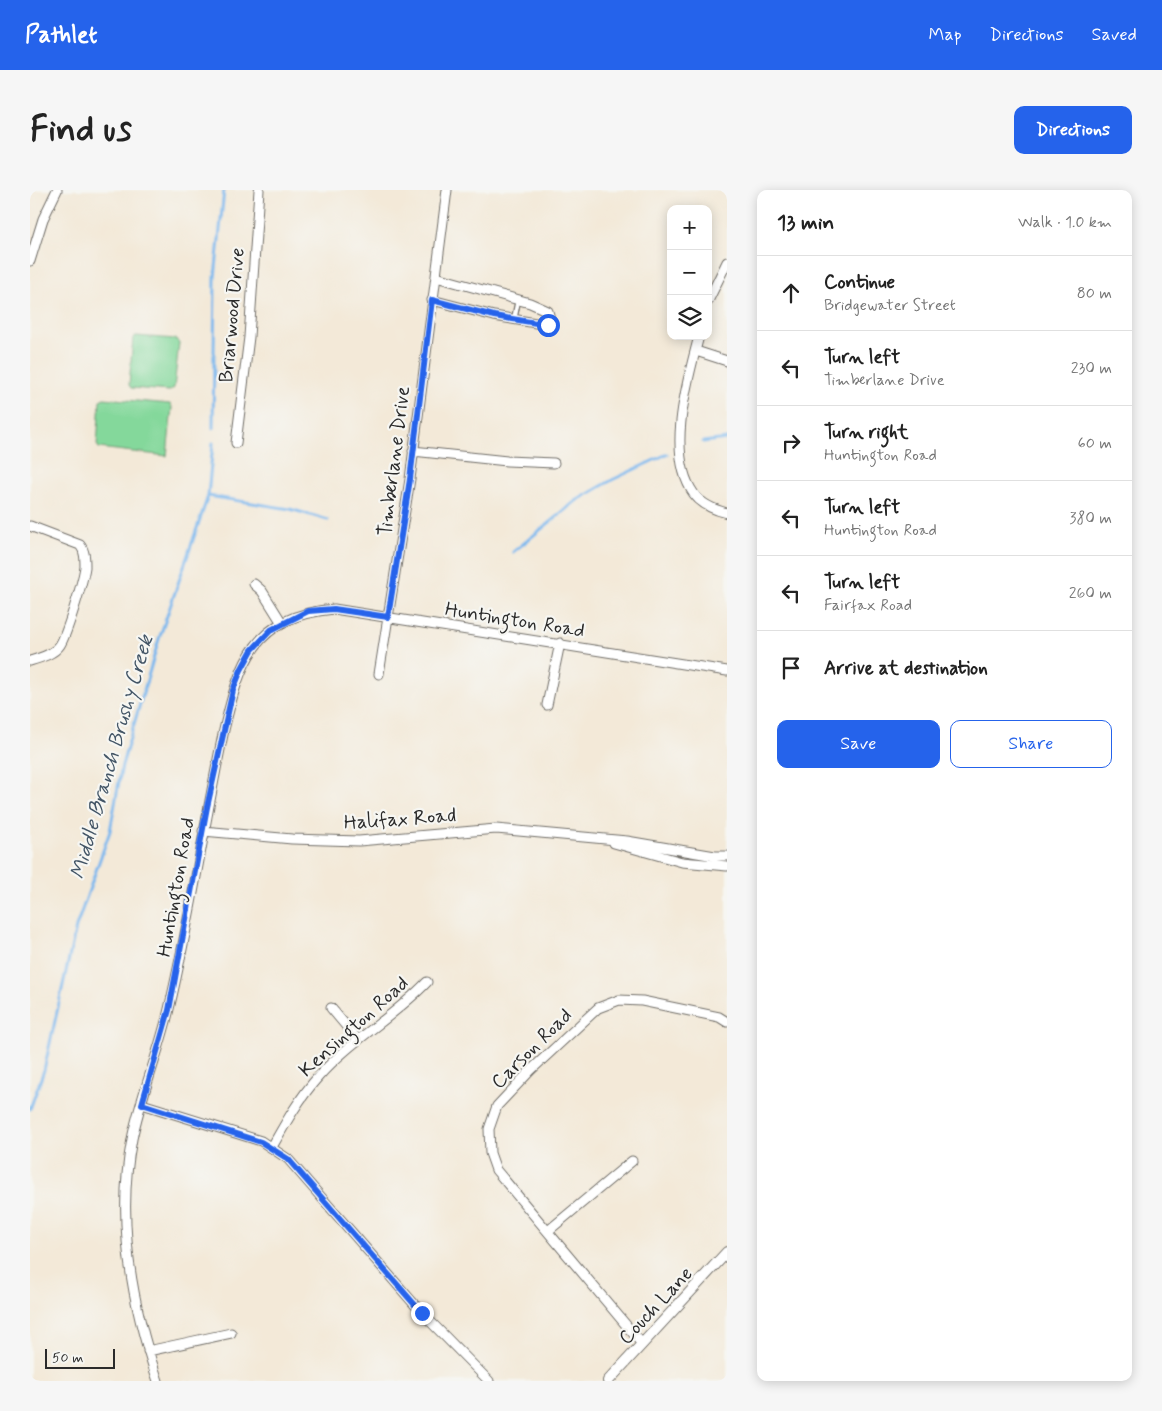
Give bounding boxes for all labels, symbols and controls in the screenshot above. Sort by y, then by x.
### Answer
text: Pathlet [25,20,97,51]
text: Map [929,23,962,47]
text: Directions [990,23,1064,47]
text: Saved [1092,23,1137,47]
button: Directions [1014,106,1132,154]
text: Find us [30,107,132,153]
map controls [667,205,712,340]
button: + [667,205,712,250]
text: 13 min [777,209,834,237]
text: Walk · 1.0 km [1018,212,1112,233]
street label: Briarwood Drive [213,247,252,384]
button: − [667,250,712,295]
text: Continue [824,270,895,295]
icon: ahead [777,279,805,307]
text: 80 m [1077,283,1112,304]
button: layers [667,295,712,340]
text: Bridgewater Street [824,295,956,316]
route start [537,314,560,337]
text: Turn left [824,345,900,370]
icon: left [777,354,805,382]
text: 230 m [1071,358,1112,379]
text: Timberlane Drive [824,370,945,391]
street label: Timberlane Drive [372,385,417,538]
text: Turn right [824,420,908,445]
icon: right [777,429,805,457]
text: 60 m [1078,433,1112,454]
text: Huntington Road [824,445,937,466]
text: Turn left [824,495,900,520]
icon: left [777,504,805,532]
text: 380 m [1069,508,1112,529]
text: Huntington Road [824,520,937,541]
text: Turn left [824,570,900,595]
icon: left [777,579,805,607]
text: 260 m [1069,583,1112,604]
text: Fairfax Road [824,595,912,616]
street label: Huntington Road [443,596,586,647]
water label: Middle Branch Brushy Creek [64,631,161,883]
icon: arrive [777,654,805,682]
text: Arrive at destination [824,656,988,681]
button: Save [777,720,940,768]
button: Share [950,720,1112,768]
street label: Halifax Road [343,802,457,837]
street label: Huntington Road [151,816,204,959]
street label: Kensington Road [293,971,416,1085]
street label: Carson Road [486,1003,578,1095]
street label: Couch Lane [613,1261,699,1351]
route end [411,1302,434,1325]
scale bar [45,1346,115,1369]
text: 50 m [52,1349,83,1367]

